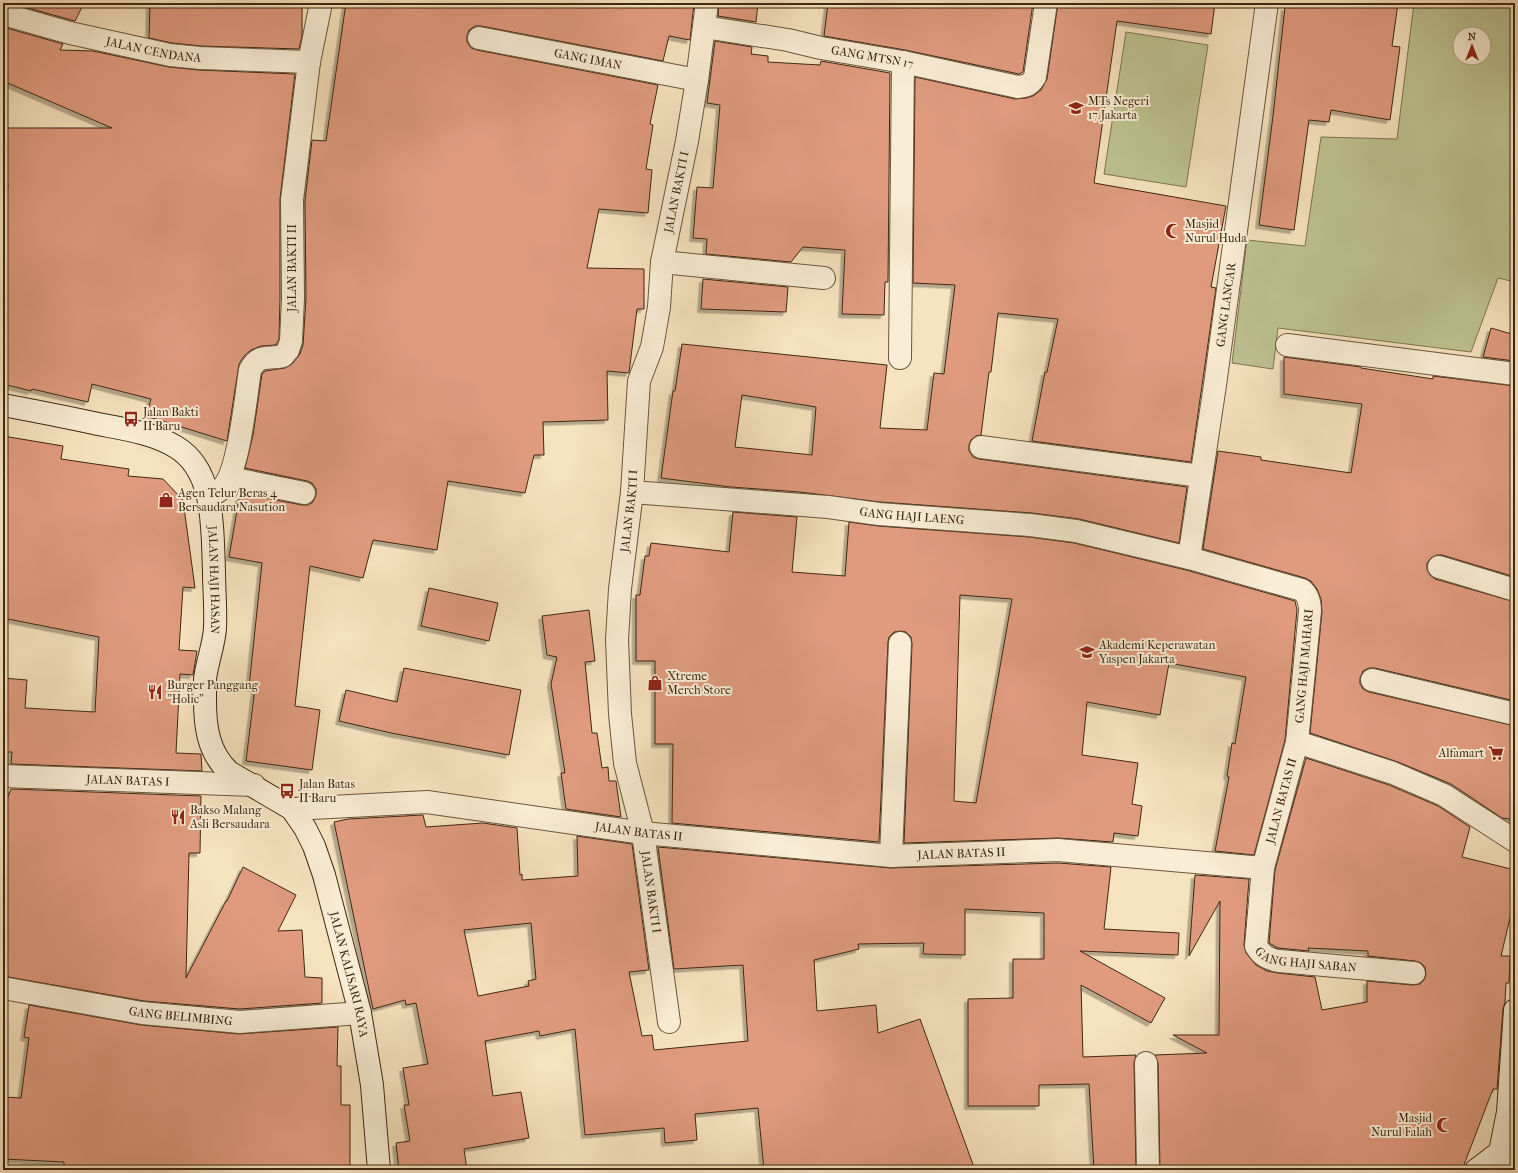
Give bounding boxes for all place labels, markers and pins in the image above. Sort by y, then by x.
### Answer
place label: MTs Negeri 17 Jakarta [1088,94,1149,122]
school or university icon: MTs Negeri 17 Jakarta [1067,99,1085,117]
place label: Masjid Nurul Huda [1185,217,1247,245]
mosque icon: Masjid Nurul Huda [1164,222,1182,240]
place label: Jalan Bakti II Baru [142,405,199,433]
bus stop icon: Jalan Bakti II Baru [122,410,140,428]
place label: Agen Telur/Beras 4 Bersaudara Nasution [177,486,285,514]
shop icon: Agen Telur/Beras 4 Bersaudara Nasution [157,491,175,509]
place label: Akademi Keperawatan Yaspen Jakarta [1098,638,1216,666]
school or university icon: Akademi Keperawatan Yaspen Jakarta [1078,643,1096,661]
place label: Xtreme Merch Store [667,669,731,697]
shop icon: Xtreme Merch Store [646,674,664,692]
place label: Burger Panggang "Holic" [167,678,259,706]
restaurant icon: Burger Panggang "Holic" [146,683,164,701]
supermarket icon: Alfamart [1487,744,1505,762]
place label: Alfamart [1437,746,1485,760]
place label: Jalan Batas II Baru [298,777,355,805]
bus stop icon: Jalan Batas II Baru [278,782,296,800]
place label: Bakso Malang Asli Bersaudara [189,803,270,831]
restaurant icon: Bakso Malang Asli Bersaudara [169,808,187,826]
place label: Masjid Nurul Falah [1371,1111,1432,1139]
mosque icon: Masjid Nurul Falah [1435,1116,1453,1134]

